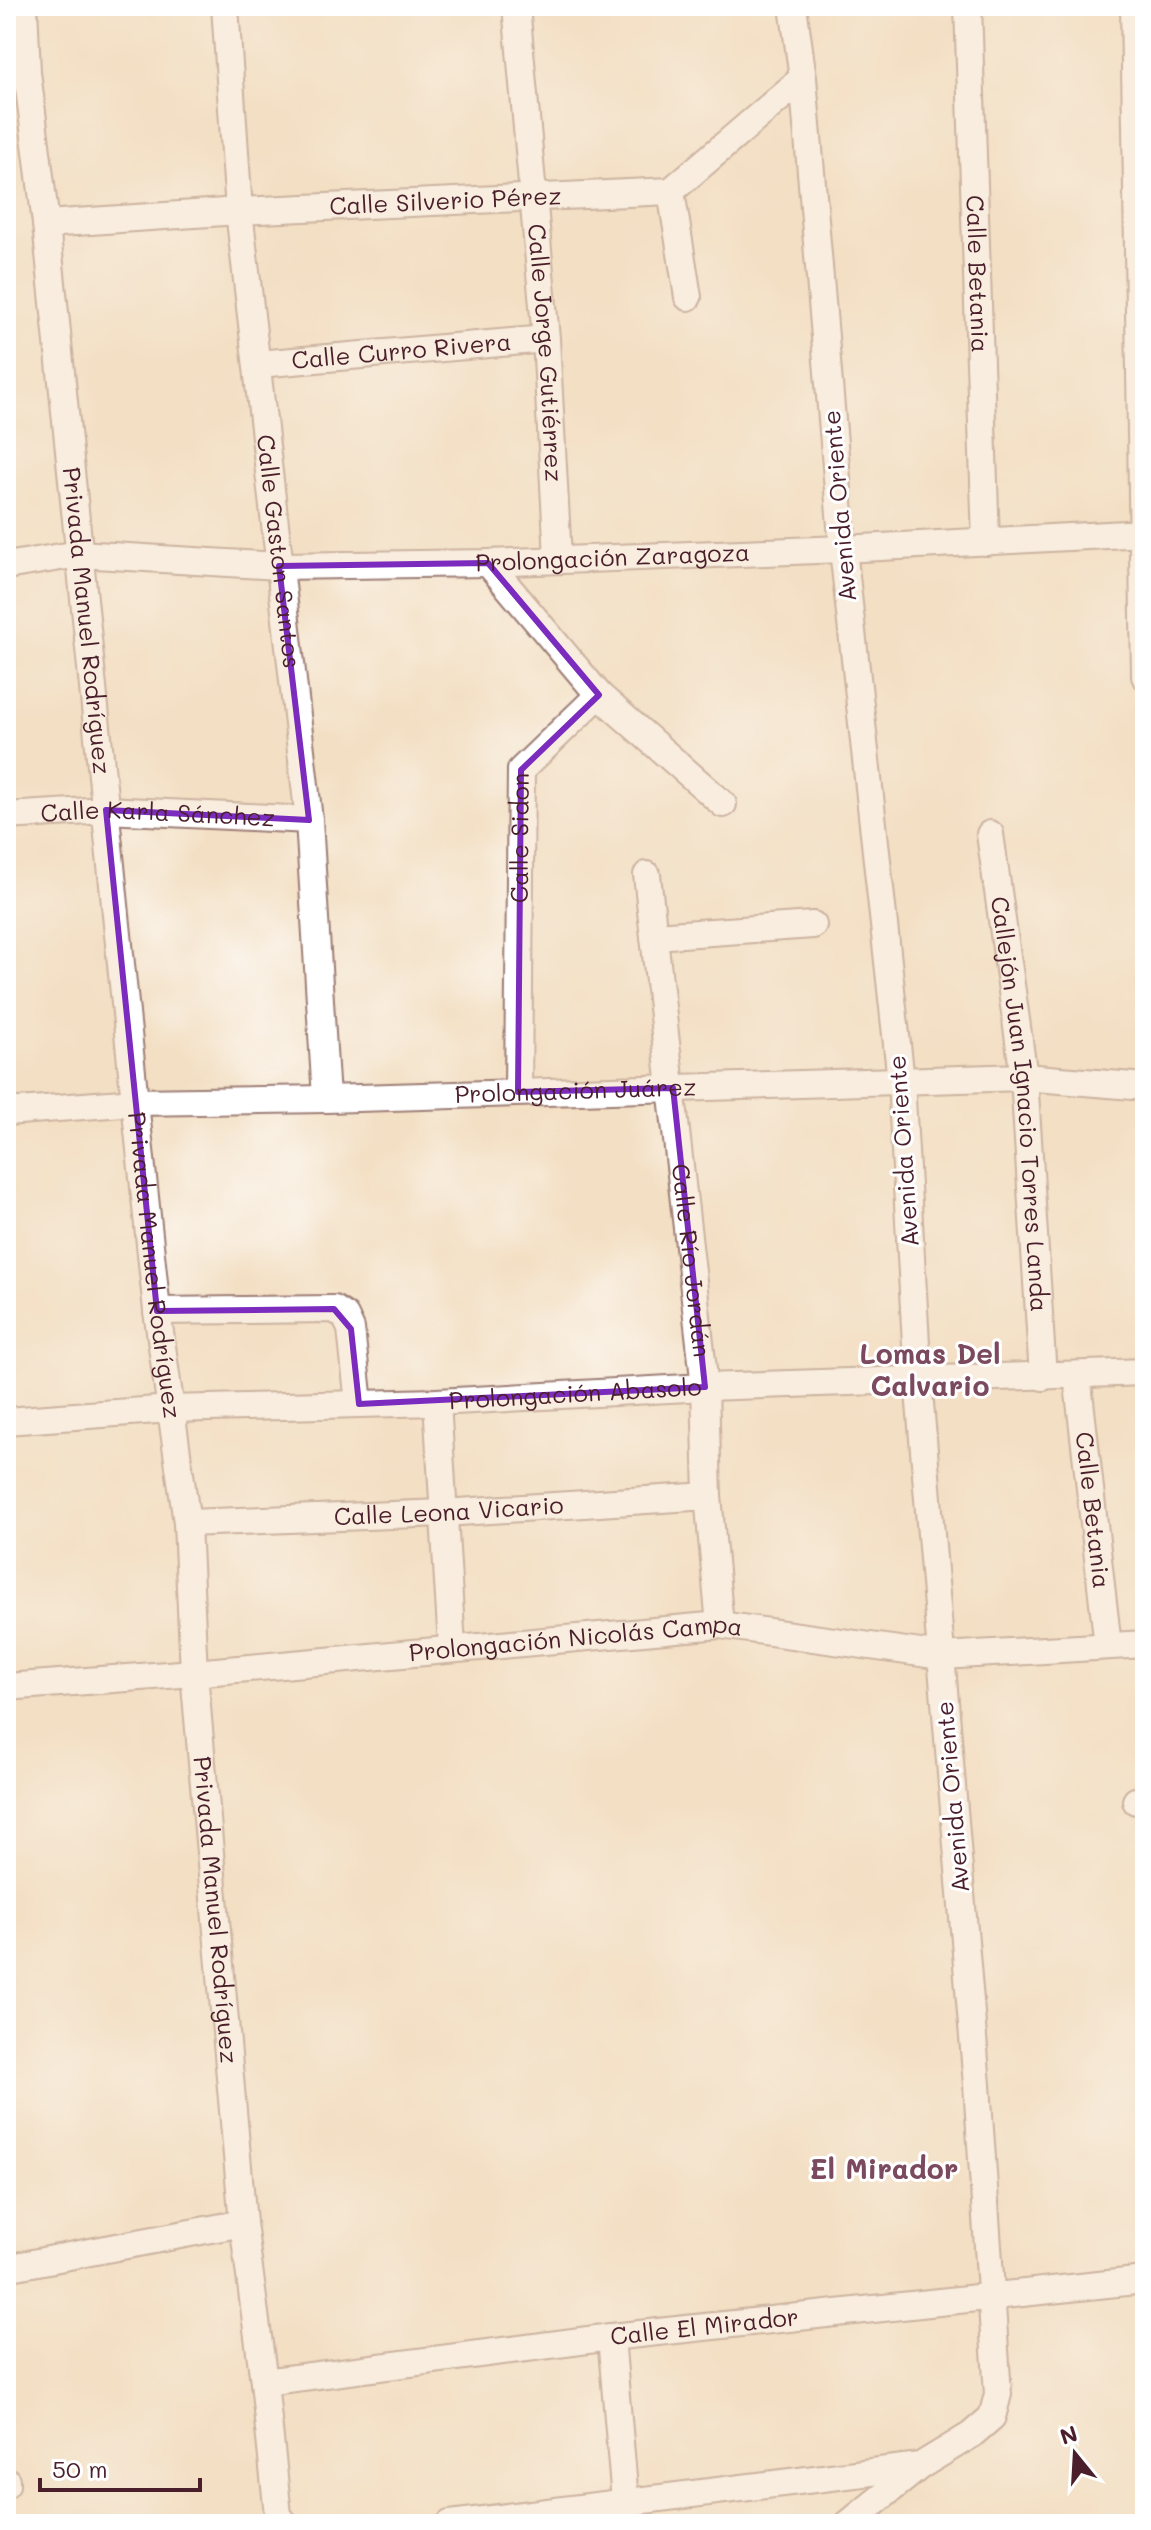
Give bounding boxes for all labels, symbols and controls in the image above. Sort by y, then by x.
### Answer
street label: Calle Silverio Pérez [329,179,562,221]
street label: Calle Betania [960,195,997,353]
street label: Calle Jorge Gutiérrez [522,222,571,483]
street label: Calle Curro Rivera [290,325,512,375]
street label: Avenida Oriente [815,409,862,603]
street label: Calle Gaston Santos [251,433,308,670]
street label: Privada Manuel Rodríguez [57,466,119,776]
street label: Prolongación Zaragoza [475,536,750,577]
street label: Calle Sidon [503,773,535,903]
street label: Calle Karla Sánchez [40,793,276,832]
street label: Callejón Juan Ignacio Torres Landa [985,894,1056,1313]
street label: Avenida Oriente [880,1054,925,1248]
street label: Prolongación Juárez [454,1070,697,1109]
street label: Privada Manuel Rodríguez [122,1110,189,1420]
street label: Calle Río Jordán [666,1162,719,1359]
district label: Lomas Del Calvario [859,1335,1001,1403]
street label: Prolongación Abasolo [448,1370,702,1415]
street label: Calle Betania [1070,1430,1118,1590]
street label: Calle Leona Vicario [333,1488,564,1531]
street label: Prolongación Nicolás Campa [408,1607,745,1667]
street label: Avenida Oriente [928,1700,975,1894]
street label: Privada Manuel Rodríguez [187,1755,246,2065]
district label: El Mirador [810,2150,958,2186]
street label: Calle El Mirador [609,2300,800,2351]
north arrow [1035,2414,1115,2494]
text: N [1056,2418,1081,2451]
scale bar [40,2442,200,2492]
text: 50 m [52,2453,108,2484]

